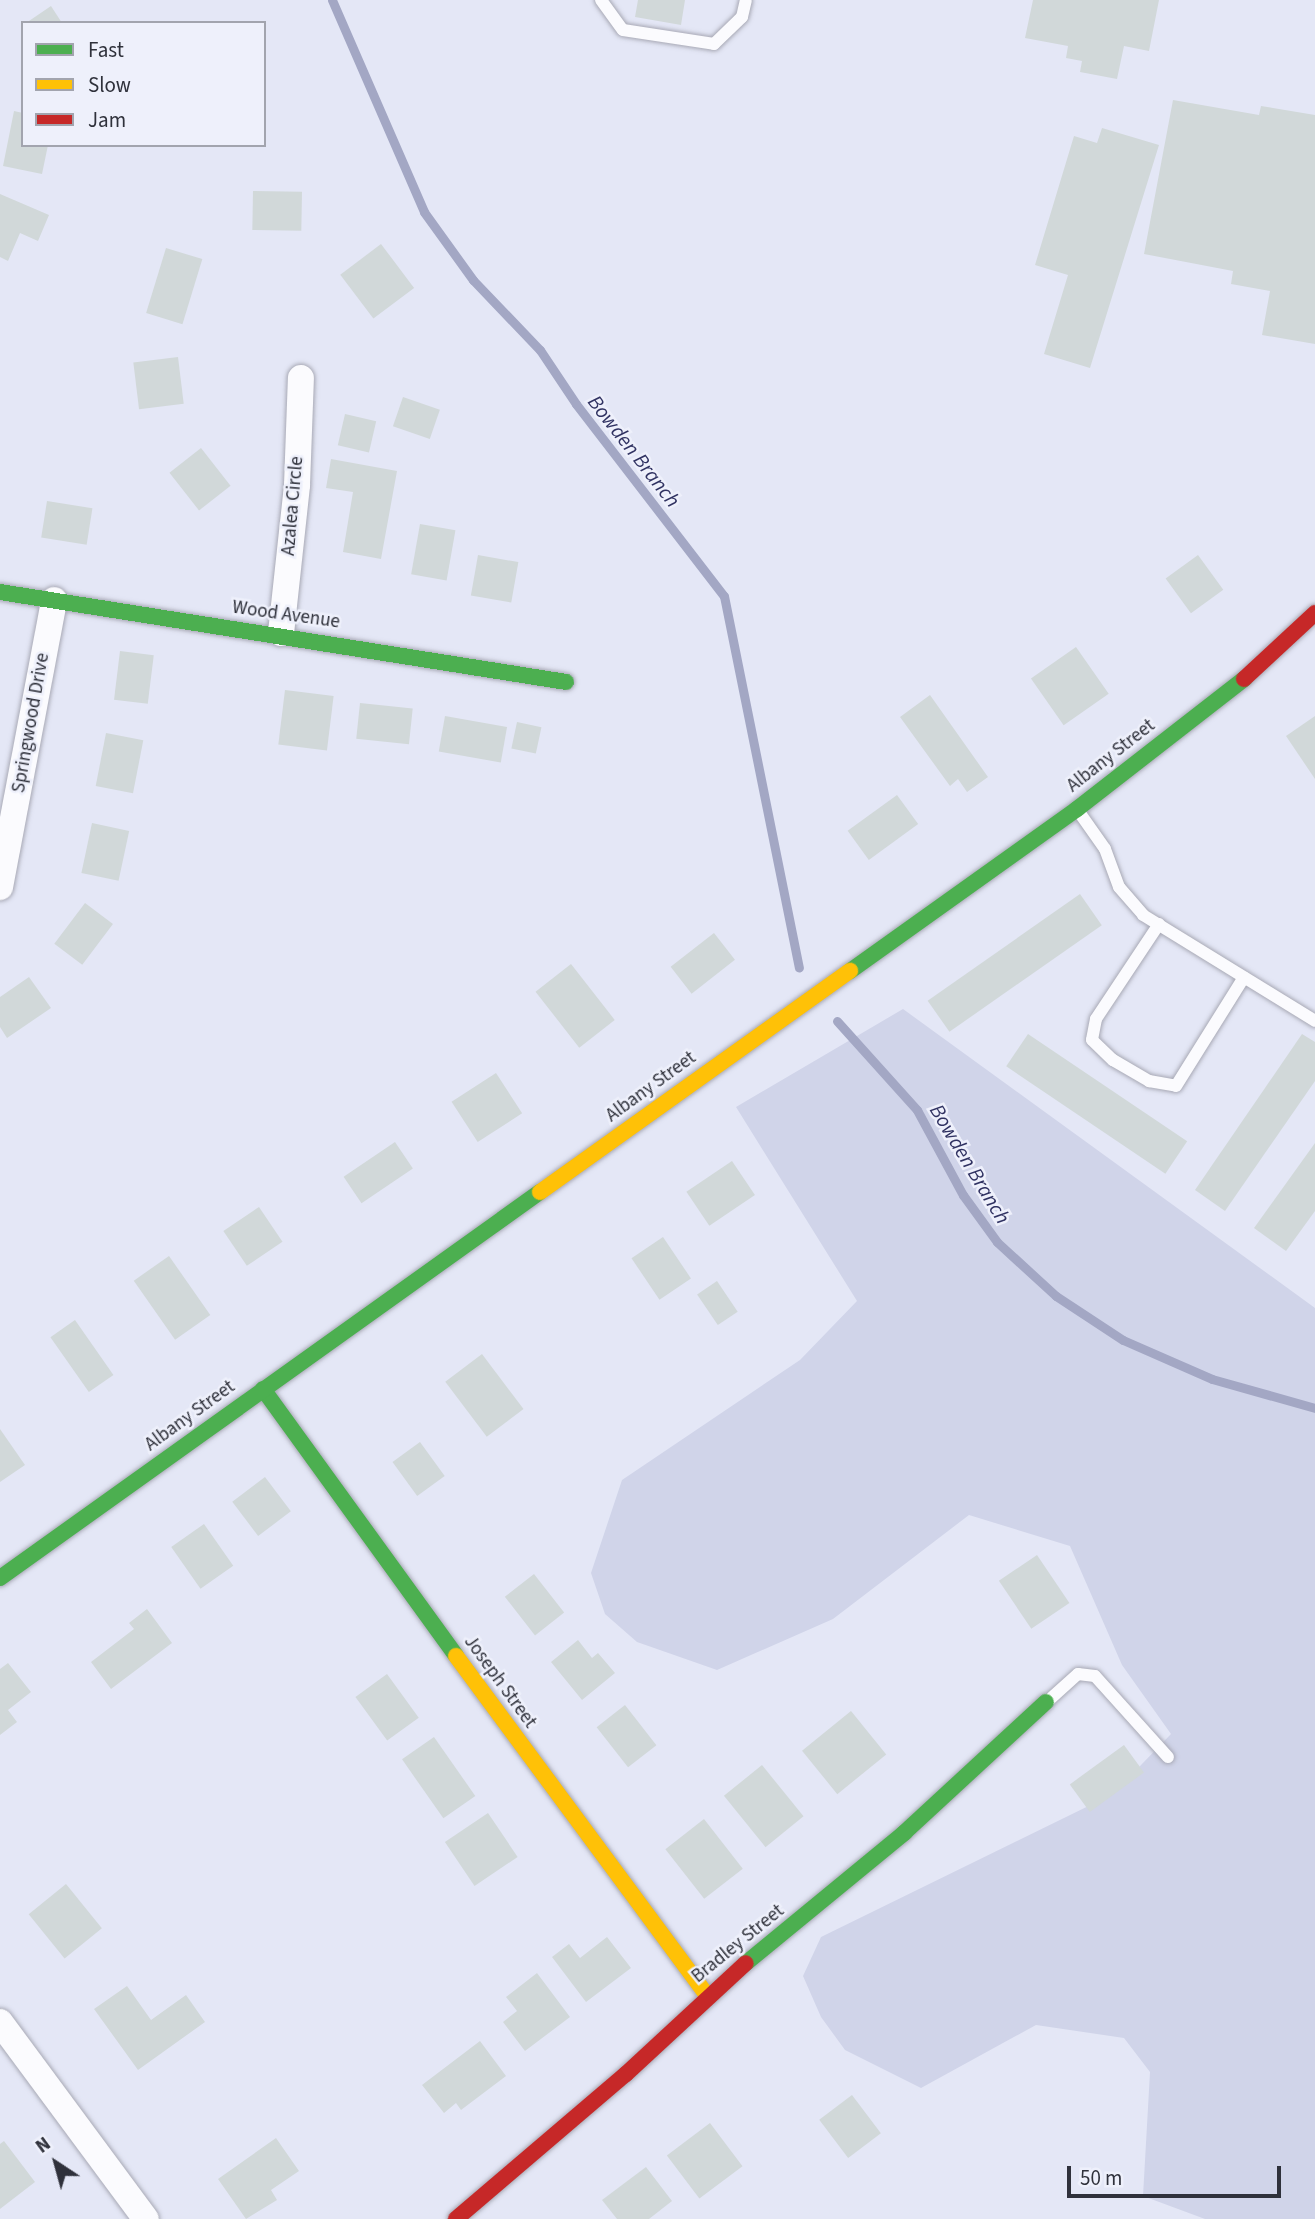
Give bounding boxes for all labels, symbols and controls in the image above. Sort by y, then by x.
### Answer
legend [21,21,266,147]
text: Fast [88,35,124,65]
text: Slow [88,70,131,100]
text: Jam [88,105,126,135]
water label: Bowden Branch [582,390,686,512]
street label: Azalea Circle [277,455,309,557]
street label: Wood Avenue [231,596,341,634]
street label: Springwood Drive [7,651,55,795]
street label: Albany Street [1062,714,1160,798]
street label: Albany Street [602,1047,700,1127]
water label: Bowden Branch [924,1100,1016,1228]
street label: Albany Street [141,1376,239,1456]
street label: Joseph Street [459,1631,541,1733]
street label: Bradley Street [687,1900,789,1988]
north arrow [21,2128,91,2198]
text: N [30,2131,56,2160]
scale bar [1070,2152,1284,2196]
text: 50 m [1080,2163,1122,2193]

